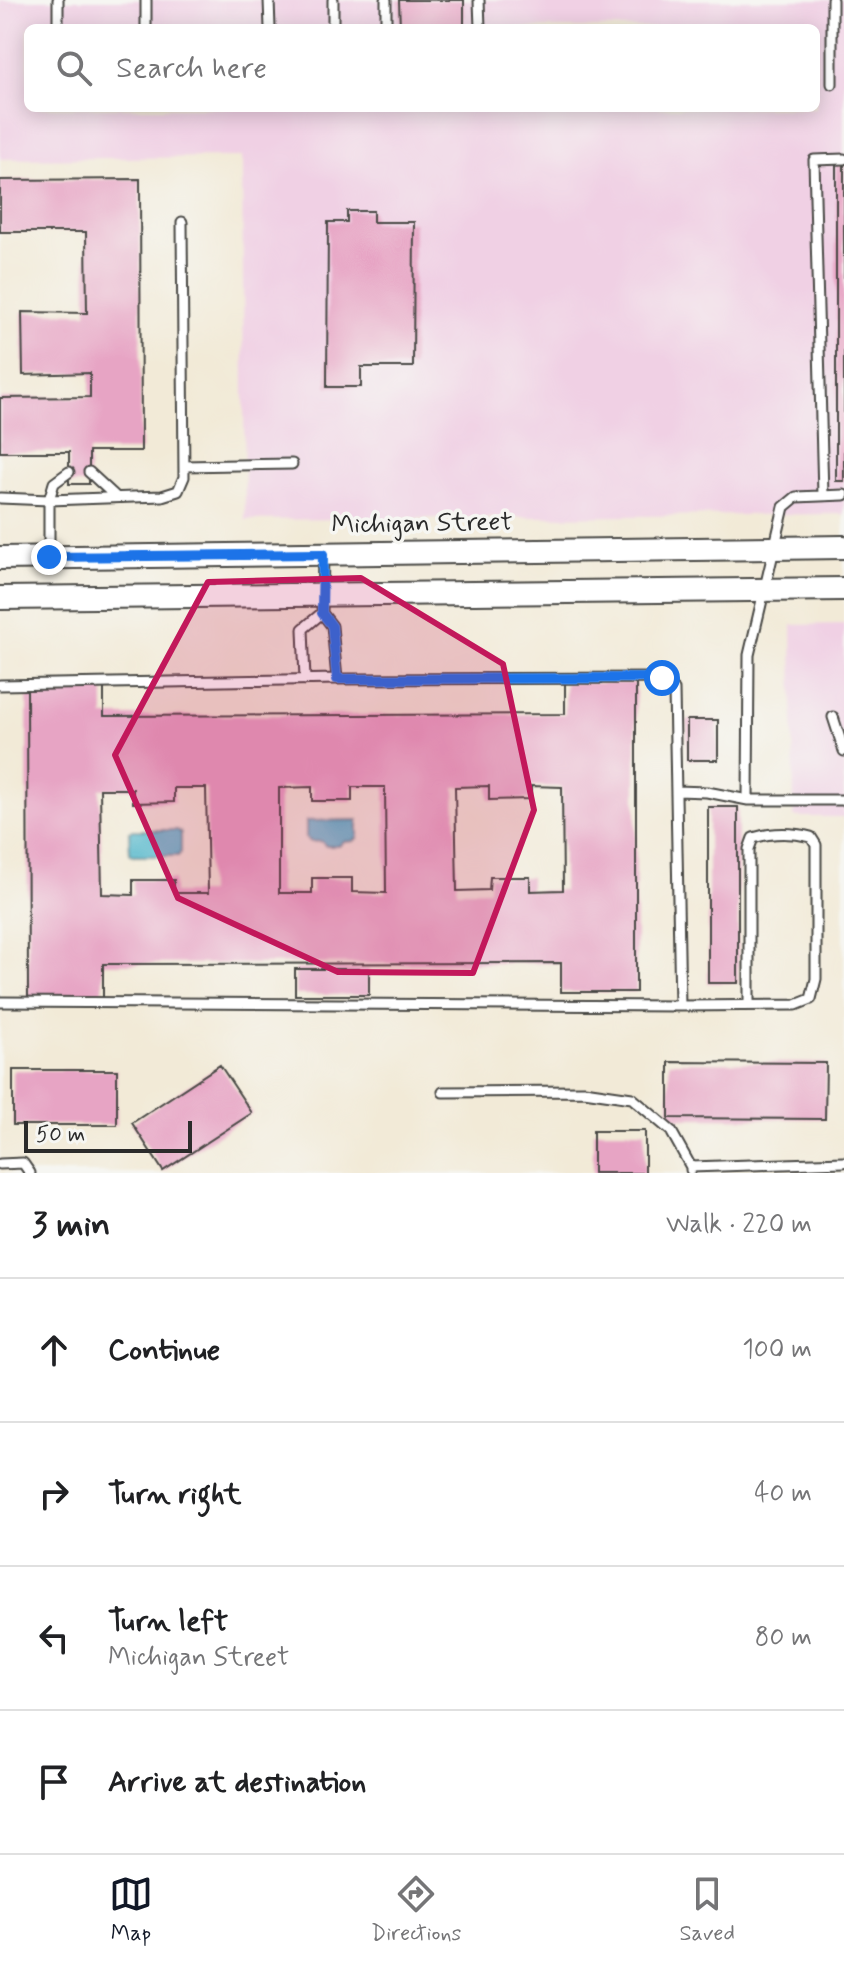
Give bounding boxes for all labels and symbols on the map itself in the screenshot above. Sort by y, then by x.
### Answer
street label: Michigan Street [331,505,513,543]
route end [31,539,67,575]
route start [644,660,680,696]
scale bar [24,1117,192,1153]

